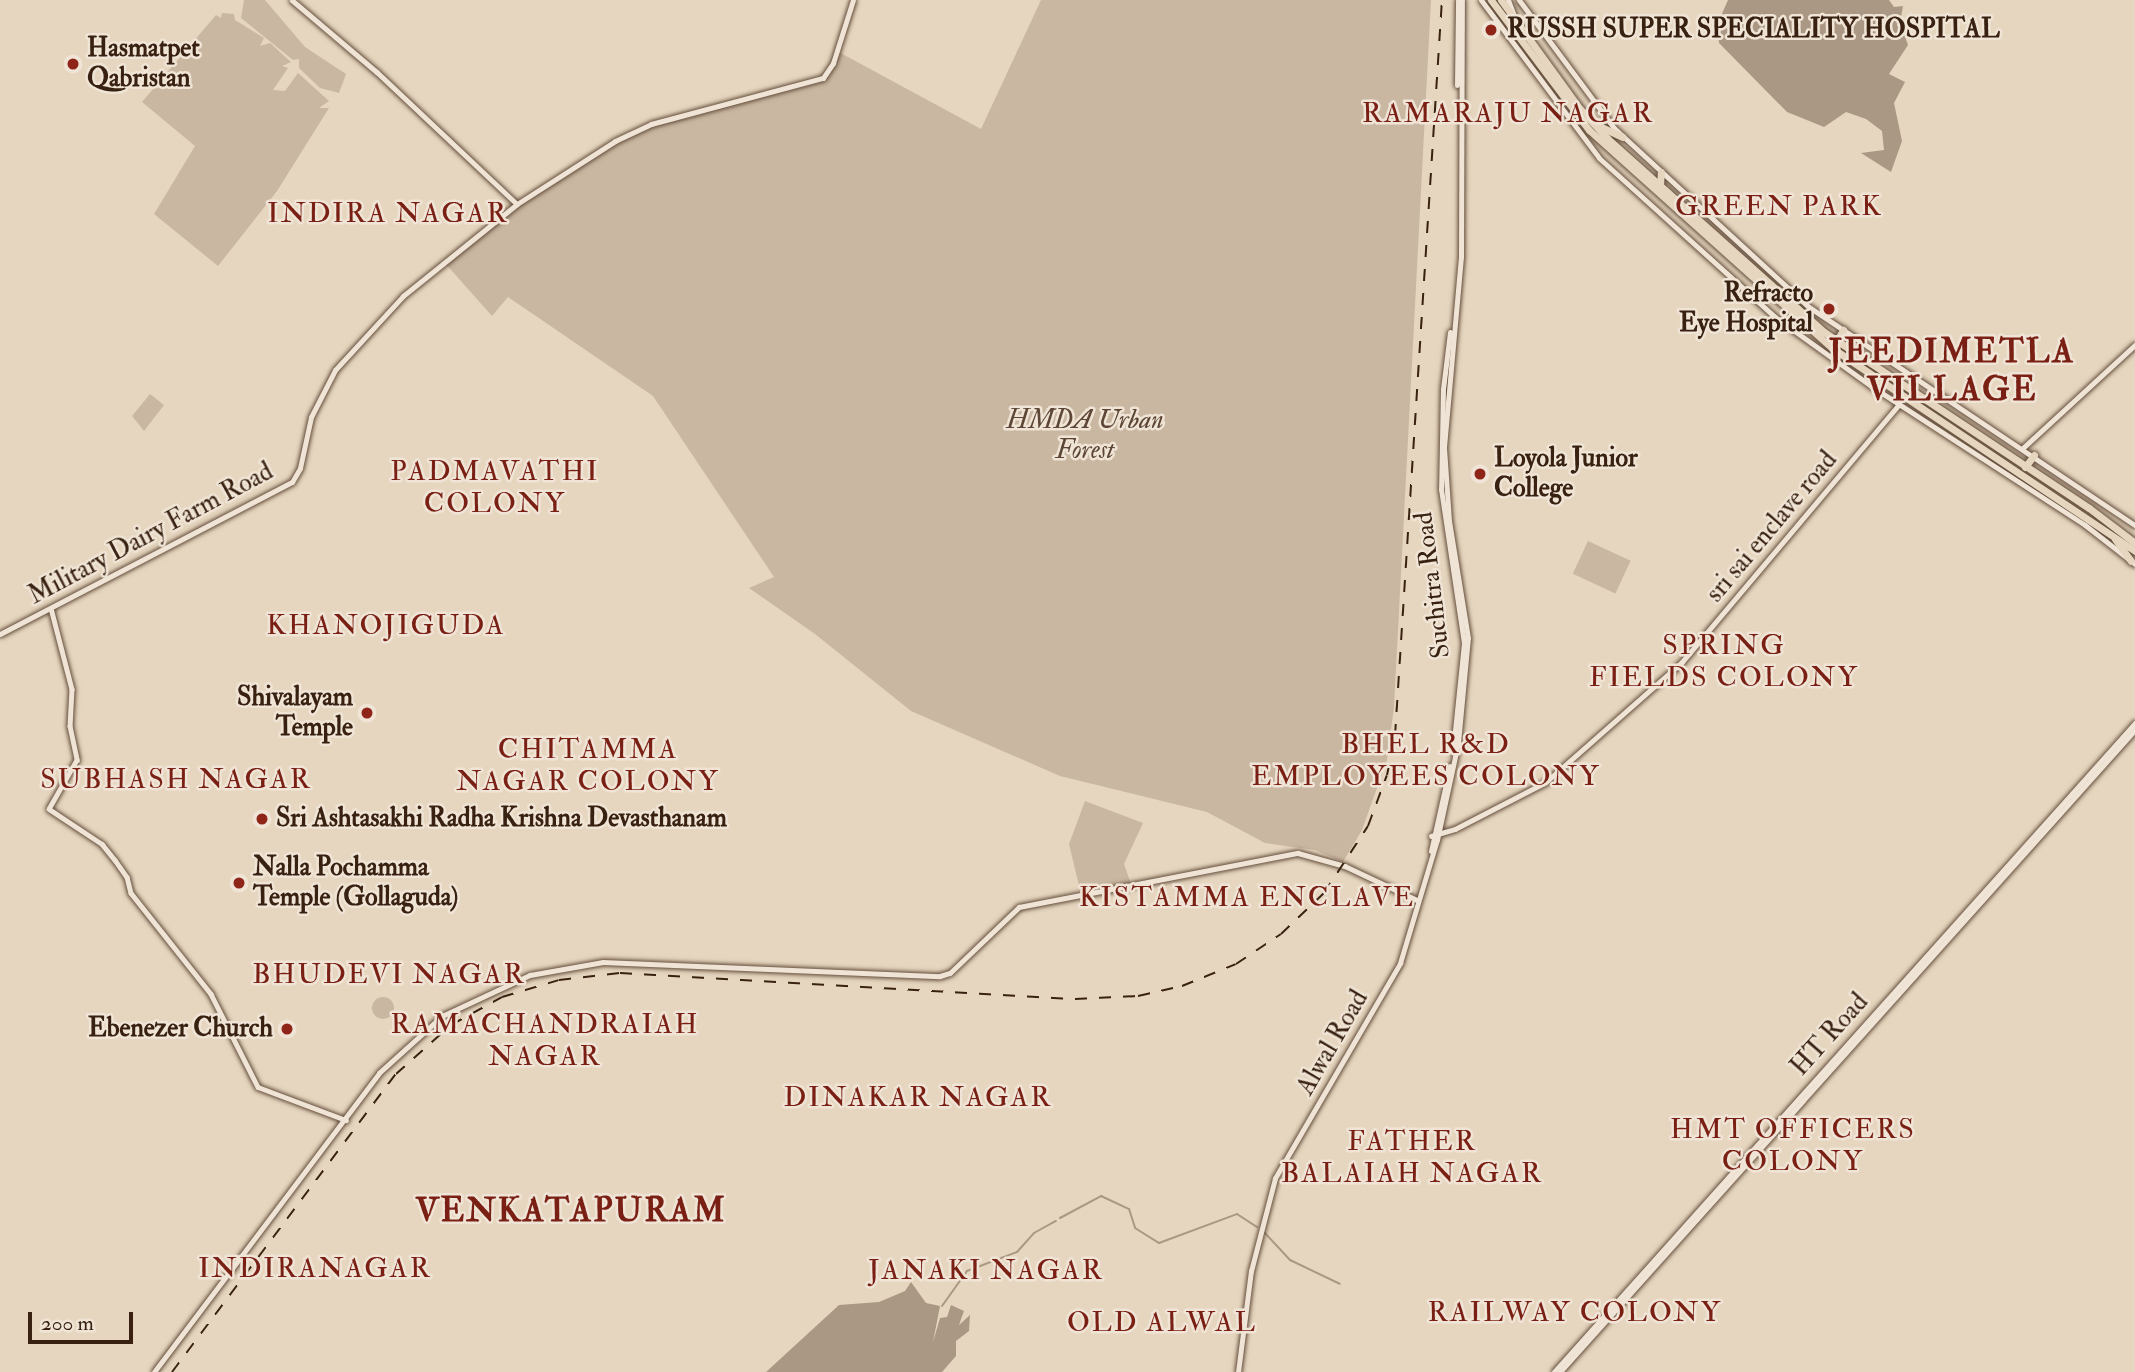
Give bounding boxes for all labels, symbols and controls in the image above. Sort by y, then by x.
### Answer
place label: RUSSH SUPER SPECIALITY HOSPITAL [1507,14,2000,46]
marker: RUSSH SUPER SPECIALITY HOSPITAL [1481,20,1501,40]
place label: Hasmatpet Qabristan [87,33,200,94]
marker: Hasmatpet Qabristan [65,56,81,72]
district label: RAMARAJU NAGAR [1364,97,1652,131]
district label: GREEN PARK [1676,190,1882,224]
district label: INDIRA NAGAR [269,197,507,231]
place label: Refracto Eye Hospital [1679,278,1813,340]
marker: Refracto Eye Hospital [1819,299,1839,319]
district label: JEEDIMETLA VILLAGE [1830,332,2074,410]
park label: HMDA Urban Forest [1006,405,1164,466]
place label: Loyola Junior College [1494,443,1638,504]
street label: sri sai enclave road [1700,445,1844,609]
district label: PADMAVATHI COLONY [392,455,598,521]
street label: Military Dairy Farm Road [23,456,279,612]
marker: Loyola Junior College [1472,466,1488,482]
street label: Suchitra Road [1409,510,1457,660]
district label: KHANOJIGUDA [268,609,504,643]
district label: SPRING FIELDS COLONY [1591,629,1857,695]
place label: Shivalayam Temple [237,682,353,744]
marker: Shivalayam Temple [359,705,375,721]
district label: BHEL R&D EMPLOYEES COLONY [1253,728,1599,794]
district label: CHITAMMA NAGAR COLONY [458,733,718,799]
district label: SUBHASH NAGAR [42,763,310,797]
place label: Sri Ashtasakhi Radha Krishna Devasthanam [276,803,727,835]
marker: Sri Ashtasakhi Radha Krishna Devasthanam [254,811,270,827]
place label: Nalla Pochamma Temple (Gollaguda) [253,852,458,914]
marker: Nalla Pochamma Temple (Gollaguda) [231,875,247,891]
district label: KISTAMMA ENCLAVE [1081,881,1413,915]
district label: BHUDEVI NAGAR [254,958,524,992]
street label: Alwal Road [1290,985,1376,1101]
street label: HT Road [1785,987,1875,1083]
district label: RAMACHANDRAIAH NAGAR [392,1008,698,1074]
place label: Ebenezer Church [88,1013,273,1045]
marker: Ebenezer Church [279,1021,295,1037]
district label: DINAKAR NAGAR [785,1081,1051,1115]
district label: HMT OFFICERS COLONY [1672,1113,1914,1179]
district label: FATHER BALAIAH NAGAR [1283,1125,1541,1191]
district label: VENKATAPURAM [417,1191,725,1231]
district label: INDIRANAGAR [200,1252,430,1286]
district label: JANAKI NAGAR [870,1254,1102,1288]
district label: RAILWAY COLONY [1430,1296,1720,1330]
scale bar [32,1298,136,1342]
district label: OLD ALWAL [1068,1306,1256,1340]
text: 200 m [41,1310,94,1337]

